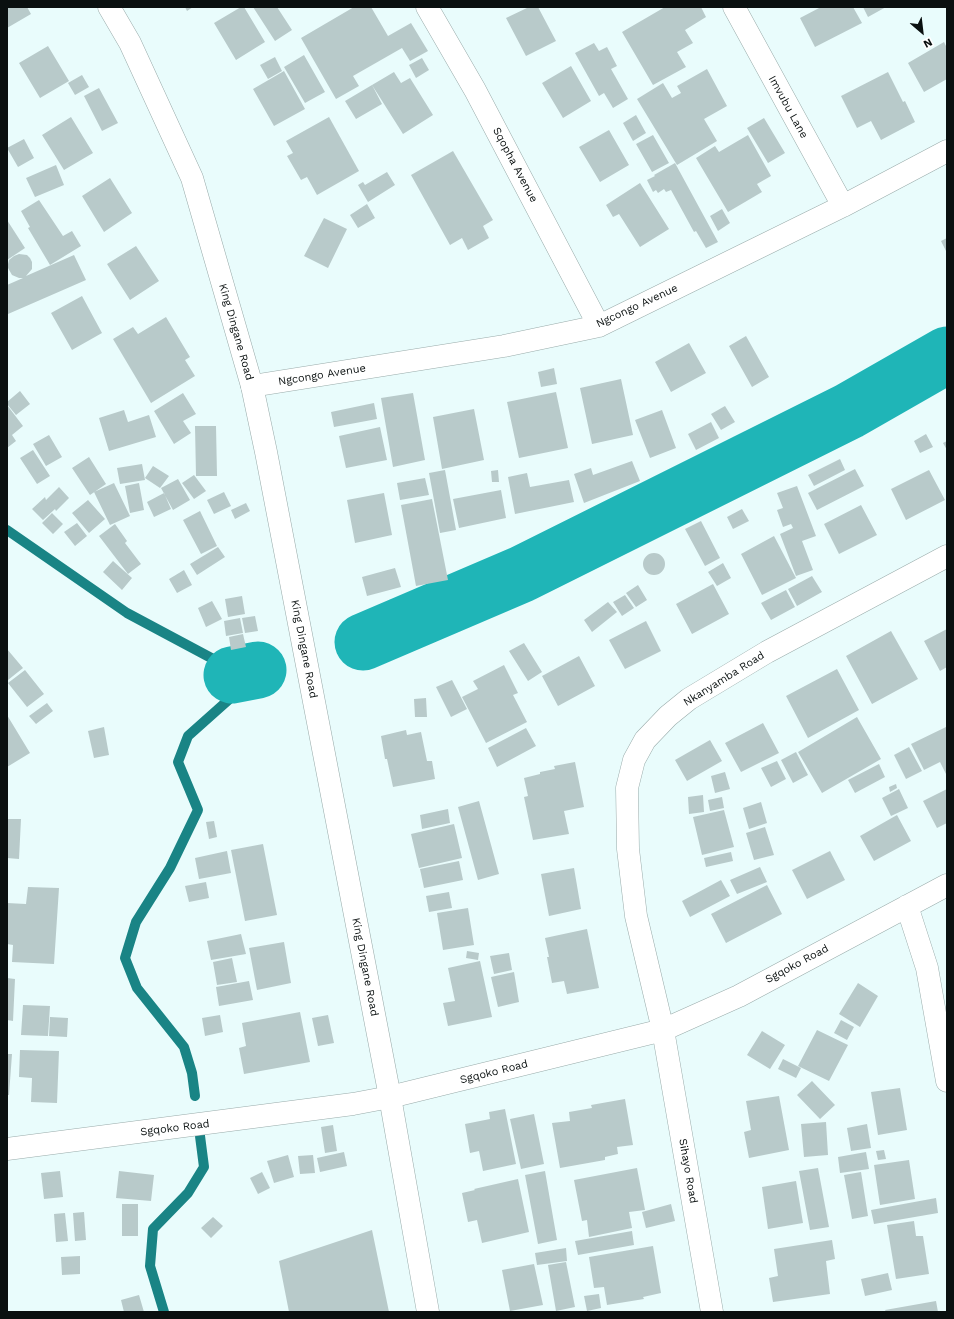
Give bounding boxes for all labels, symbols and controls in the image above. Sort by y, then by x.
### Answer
north arrow [902,12,942,52]
text: N [921,35,935,51]
street label: Imvubu Lane [765,73,811,141]
street label: Sqopha Avenue [490,125,540,205]
street label: Ngcongo Avenue [594,281,680,331]
street label: King Dingane Road [216,282,256,382]
street label: Ngcongo Avenue [277,362,367,388]
street label: King Dingane Road [288,599,320,699]
street label: Nkanyamba Road [681,649,767,709]
street label: King Dingane Road [349,917,381,1017]
street label: Sgqoko Road [763,942,831,986]
street label: Sgqoko Road [459,1057,529,1087]
street label: Sgqoko Road [140,1117,210,1139]
street label: Sihayo Road [676,1138,700,1204]

